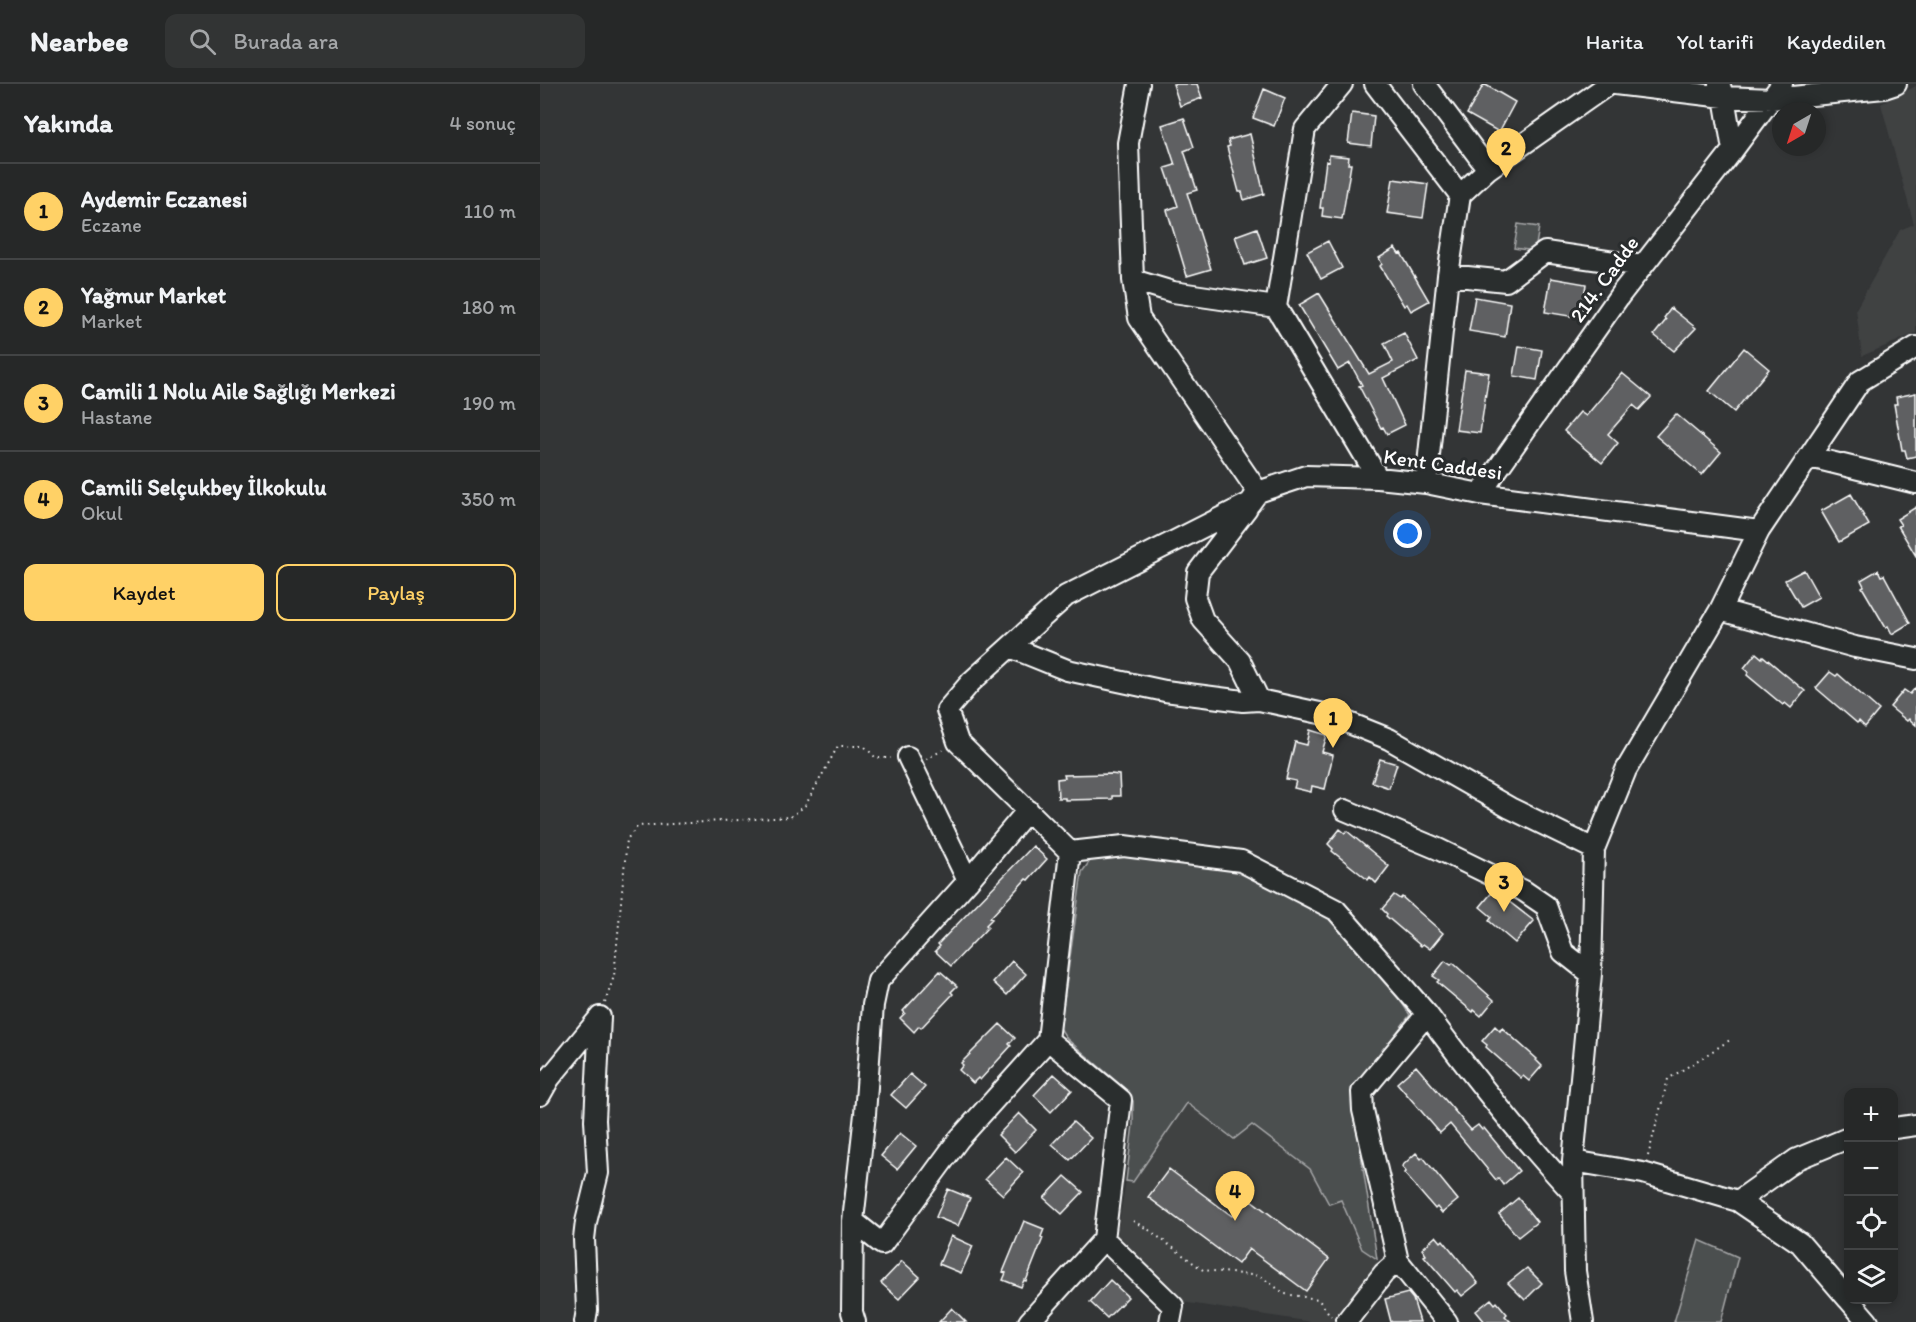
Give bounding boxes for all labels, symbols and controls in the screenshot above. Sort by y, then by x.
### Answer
search box [165,14,585,68]
text: Nearbee [30,24,129,58]
icon: search [186,25,219,58]
text: Burada ara [234,28,339,55]
text: Harita [1586,29,1644,54]
text: Yol tarifi [1677,29,1754,54]
text: Kaydedilen [1787,29,1886,54]
north arrow [1772,102,1826,156]
text: Yakında [24,107,113,139]
text: 4 sonuç [449,111,516,135]
pin: 2 [1486,128,1526,178]
text: Aydemir Eczanesi [81,186,247,213]
text: 1 [39,199,48,223]
text: 110 m [464,199,516,223]
text: Eczane [81,213,142,237]
street label: 214. Cadde [1564,231,1644,327]
text: Yağmur Market [81,282,226,309]
text: 2 [38,295,49,319]
text: 180 m [462,295,516,319]
text: Market [81,309,142,333]
text: Camili 1 Nolu Aile Sağlığı Merkezi [81,378,396,405]
text: 3 [38,391,49,415]
text: 190 m [463,391,516,415]
text: Hastane [81,405,152,429]
street label: Kent Caddesi [1382,443,1504,485]
text: Camili Selçukbey İlkokulu [81,474,326,501]
text: 4 [37,487,50,511]
text: 350 m [461,487,516,511]
text: Okul [81,501,123,525]
your location [1393,519,1422,548]
button: Kaydet [24,564,264,621]
button: Paylaş [276,564,516,621]
pin: 1 [1314,698,1352,748]
pin: 3 [1484,862,1524,912]
map controls [1844,1088,1898,1304]
button: + [1844,1088,1898,1142]
button: − [1844,1142,1898,1196]
pin: 4 [1216,1172,1254,1221]
button: locate [1844,1196,1898,1250]
button: layers [1844,1250,1898,1304]

